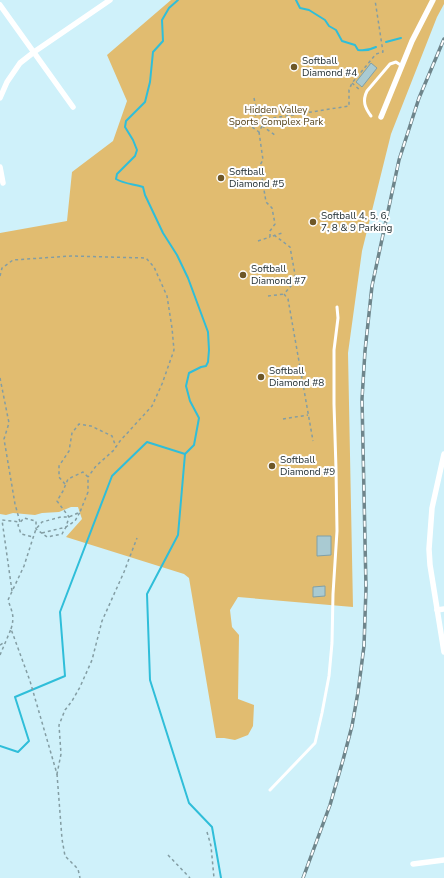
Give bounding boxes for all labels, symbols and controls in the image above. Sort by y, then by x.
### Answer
place label: Softball Diamond #4 [302,54,357,80]
marker: Softball Diamond #4 [289,62,299,72]
park label: Hidden Valley Sports Complex Park [229,103,324,129]
place label: Softball Diamond #5 [229,165,284,191]
marker: Softball Diamond #5 [216,173,226,183]
place label: Softball 4, 5, 6, 7, 8 & 9 Parking [321,209,392,235]
marker: Softball 4, 5, 6, 7, 8 & 9 Parking [308,217,318,227]
place label: Softball Diamond #7 [251,262,306,288]
marker: Softball Diamond #7 [238,270,248,280]
place label: Softball Diamond #8 [269,364,324,390]
marker: Softball Diamond #8 [256,372,266,382]
place label: Softball Diamond #9 [280,453,335,479]
marker: Softball Diamond #9 [267,461,277,471]

